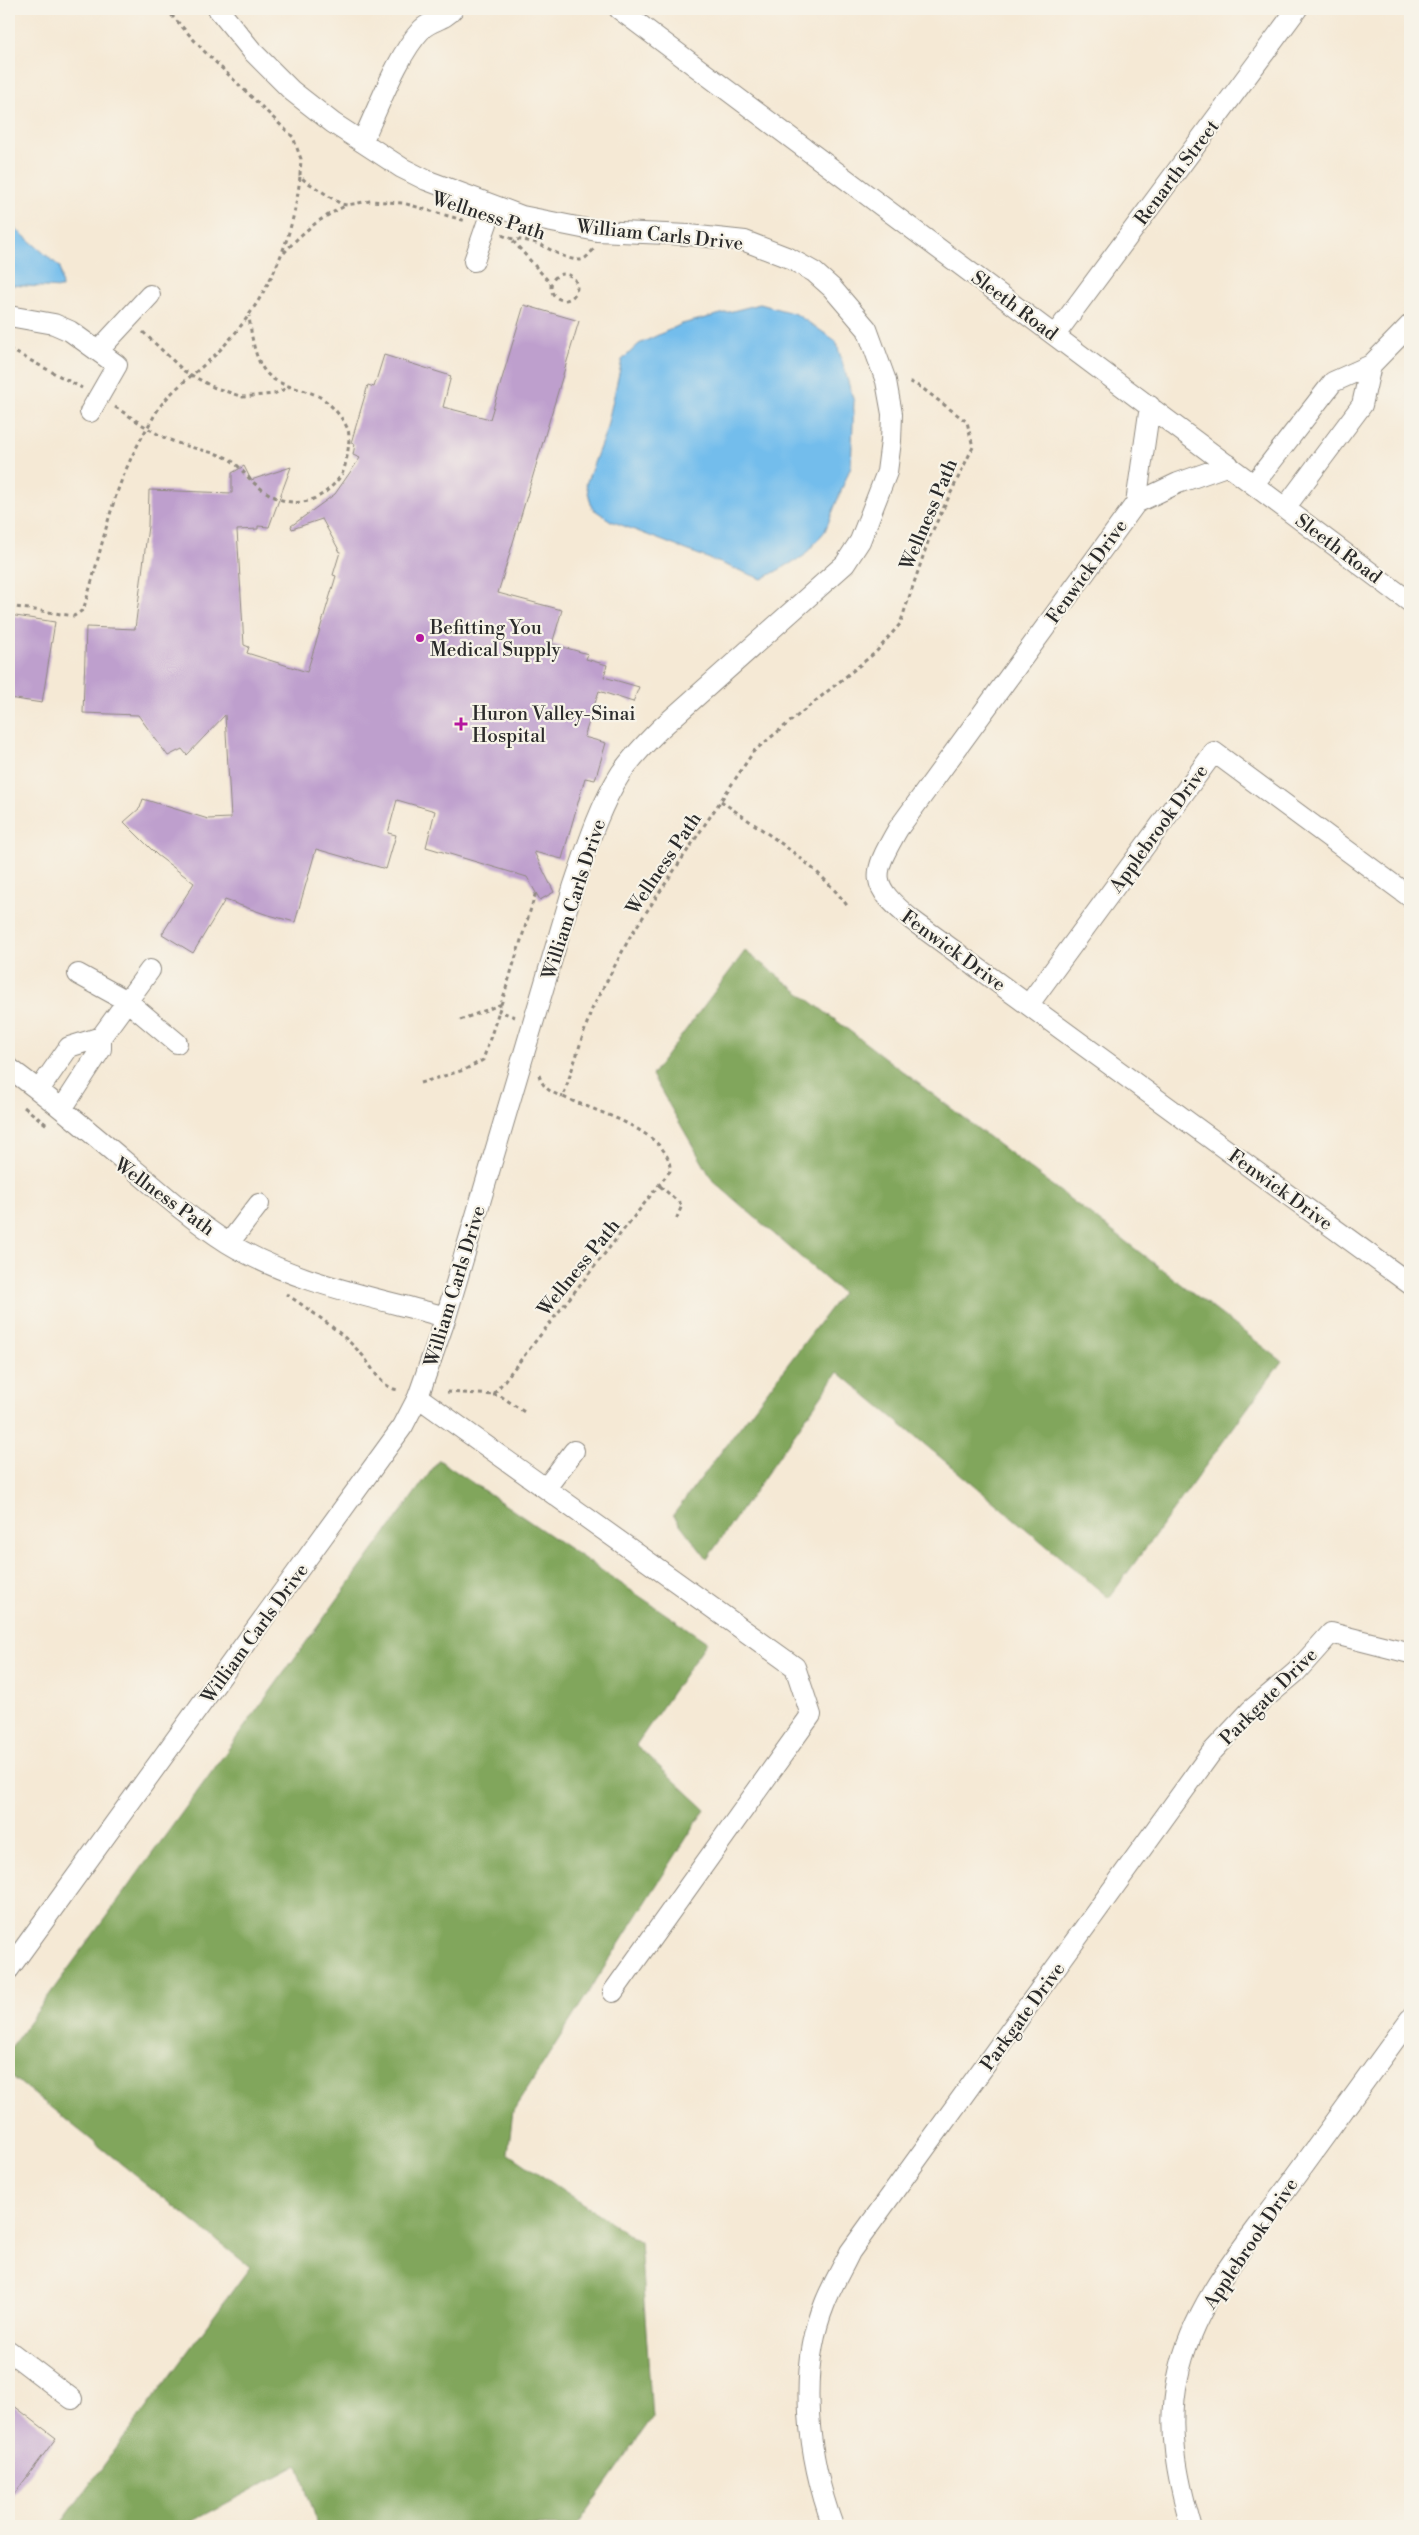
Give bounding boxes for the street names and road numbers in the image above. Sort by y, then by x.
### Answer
street label: Renarth Street [1129,115,1224,230]
street label: Wellness Path [428,186,549,246]
street label: William Carls Drive [574,214,744,256]
street label: Sleeth Road [966,266,1063,346]
street label: Wellness Path [894,455,963,574]
street label: Sleeth Road [1290,509,1387,589]
street label: Fenwick Drive [1041,515,1133,628]
street label: Applebrook Drive [1104,760,1213,898]
street label: Wellness Path [620,808,707,920]
street label: William Carls Drive [536,816,611,984]
street label: Fenwick Drive [897,905,1010,997]
street label: Fenwick Drive [1224,1144,1337,1236]
street label: Wellness Path [109,1152,219,1241]
street label: William Carls Drive [419,1203,491,1371]
street label: Wellness Path [532,1214,625,1322]
street label: William Carls Drive [195,1559,314,1709]
street label: Parkgate Drive [1215,1643,1323,1751]
street label: Parkgate Drive [975,1958,1070,2076]
street label: Applebrook Drive [1198,2174,1303,2314]

